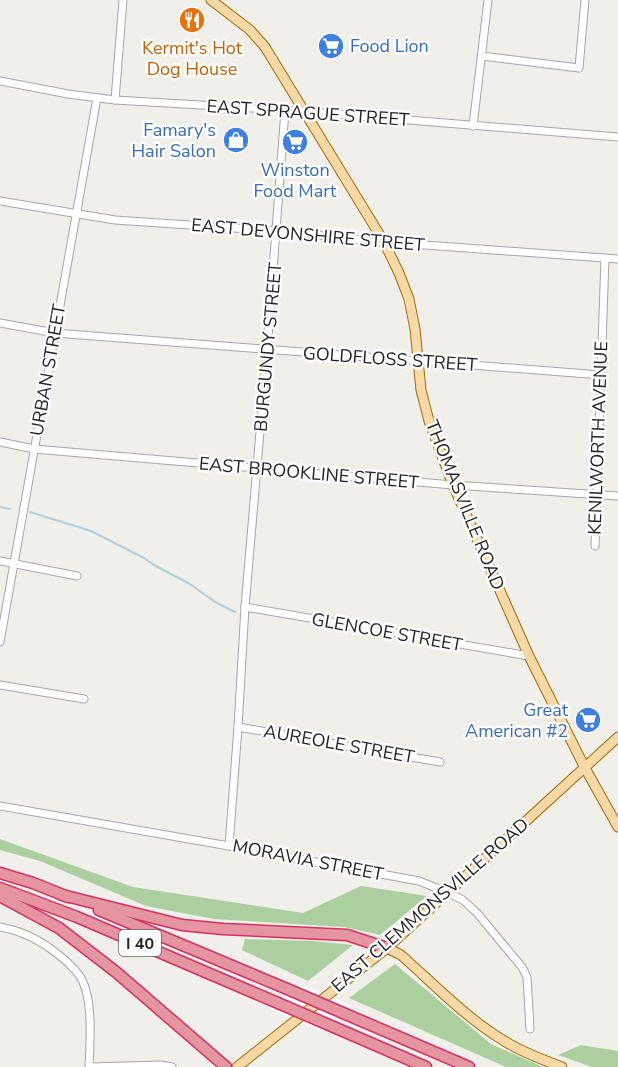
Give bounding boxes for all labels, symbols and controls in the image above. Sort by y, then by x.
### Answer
restaurant icon: Kermit's Hot Dog House [177,5,207,35]
supermarket icon: Food Lion [316,31,346,61]
place label: Food Lion [350,34,429,58]
place label: Kermit's Hot Dog House [142,36,243,81]
street label: EAST SPRAGUE STREET [206,94,410,132]
place label: Famary's Hair Salon [131,118,216,163]
shop icon: Famary's Hair Salon [221,125,251,155]
supermarket icon: Winston Food Mart [280,127,310,157]
place label: Winston Food Mart [254,158,337,203]
street label: EAST DEVONSHIRE STREET [190,213,426,257]
street label: BURGUNDY STREET [249,261,287,433]
street label: URBAN STREET [25,302,71,438]
street label: GOLDFLOSS STREET [302,341,478,377]
street label: KENILWORTH AVENUE [583,341,613,535]
street label: THOMASVILLE ROAD [420,416,510,594]
street label: EAST BROOKLINE STREET [198,451,420,495]
street label: GLENCOE STREET [310,607,464,657]
place label: Great American #2 [465,698,569,743]
supermarket icon: Great American #2 [573,705,603,735]
street label: AUREOLE STREET [262,719,416,769]
street label: EAST CLEMMONSVILLE ROAD [326,813,534,997]
street label: MORAVIA STREET [231,834,386,886]
road number: I 40 [119,930,161,956]

